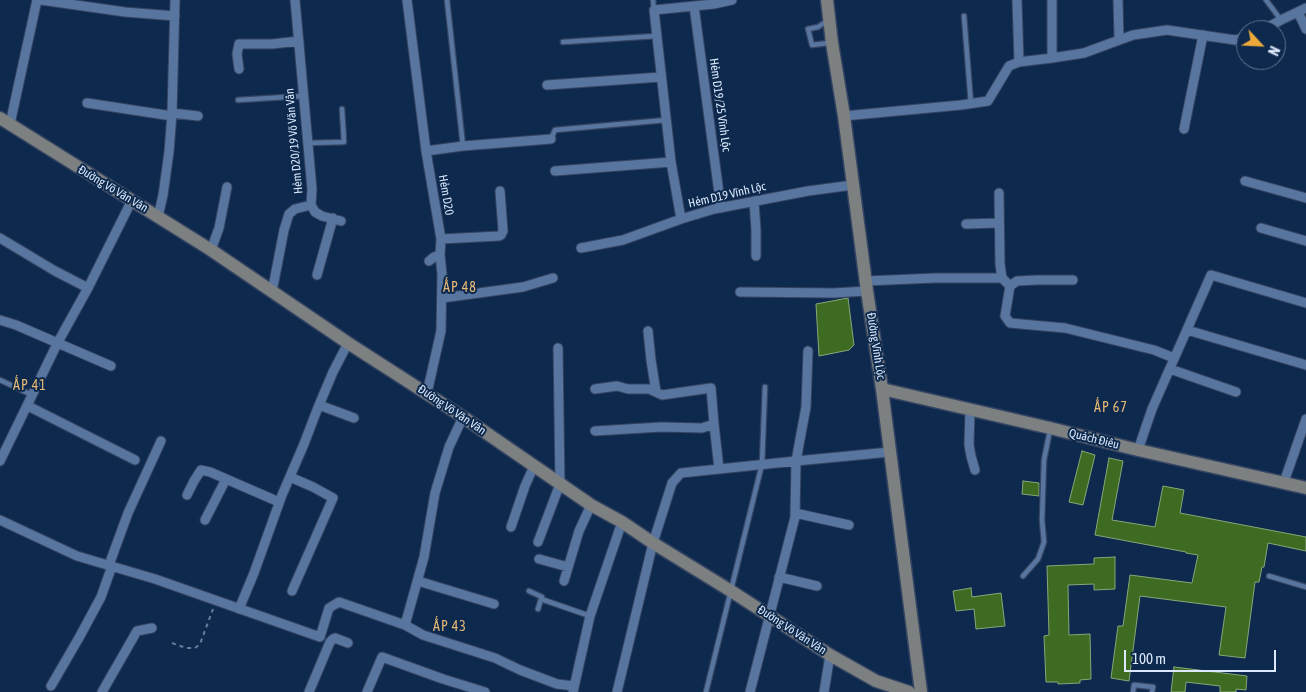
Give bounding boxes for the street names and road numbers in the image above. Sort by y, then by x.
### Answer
street label: Hẻm D19/25 Vĩnh Lộc [706,57,734,153]
street label: Hẻm D20/19 Võ Văn Vân [282,88,306,194]
street label: Đường Võ Văn Vân [75,162,151,216]
street label: Hẻm D20 [435,174,457,216]
street label: Hẻm D19 Vĩnh Lộc [687,179,767,211]
street label: Đường Vĩnh Lộc [864,312,888,380]
street label: Đường Võ Văn Vân [415,382,489,438]
street label: Quách Điêu [1068,426,1120,452]
street label: Đường Võ Văn Vân [755,602,829,658]

